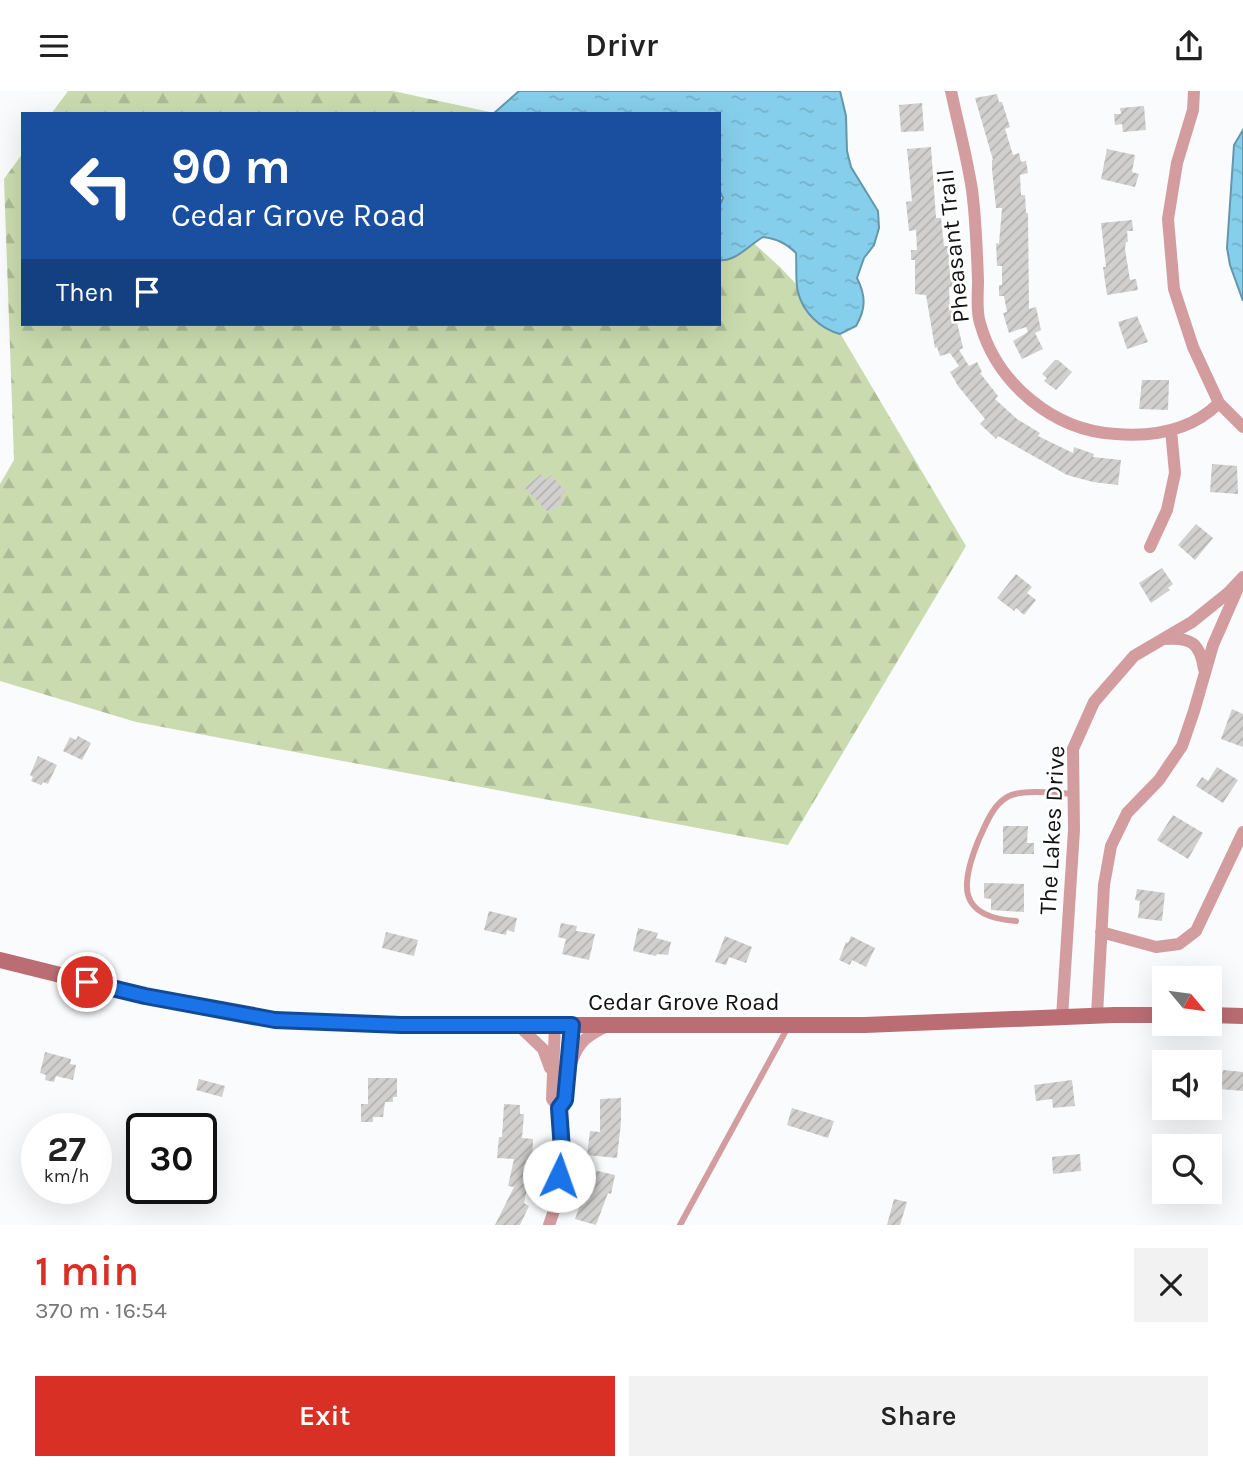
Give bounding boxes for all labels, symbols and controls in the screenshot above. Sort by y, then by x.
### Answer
icon: menu [35,27,73,65]
text: Drivr [585,27,658,64]
icon: share [1170,27,1208,65]
text: 90 m [171,138,291,195]
icon: left [56,140,147,231]
street label: Pheasant Trail [931,168,975,324]
text: Cedar Grove Road [171,197,426,234]
icon: arrive [128,273,166,311]
text: Then [56,277,114,308]
street label: The Lakes Drive [1034,745,1070,915]
pin [57,952,117,1012]
icon: arrive [68,963,106,1001]
north arrow [1152,966,1222,1036]
map controls [1152,966,1222,1204]
street label: Cedar Grove Road [588,988,780,1016]
button: sound [1152,1050,1222,1120]
speed limit sign: 30 [126,1113,217,1204]
text: 27 [47,1129,86,1170]
button: search [1152,1134,1222,1204]
position arrow [522,1139,596,1213]
text: km/h [44,1165,89,1187]
text: 1 min [35,1246,139,1296]
button: close [1134,1248,1208,1322]
text: 370 m · 16:54 [35,1297,167,1324]
button: Exit [35,1376,615,1456]
button: Share [629,1376,1208,1456]

